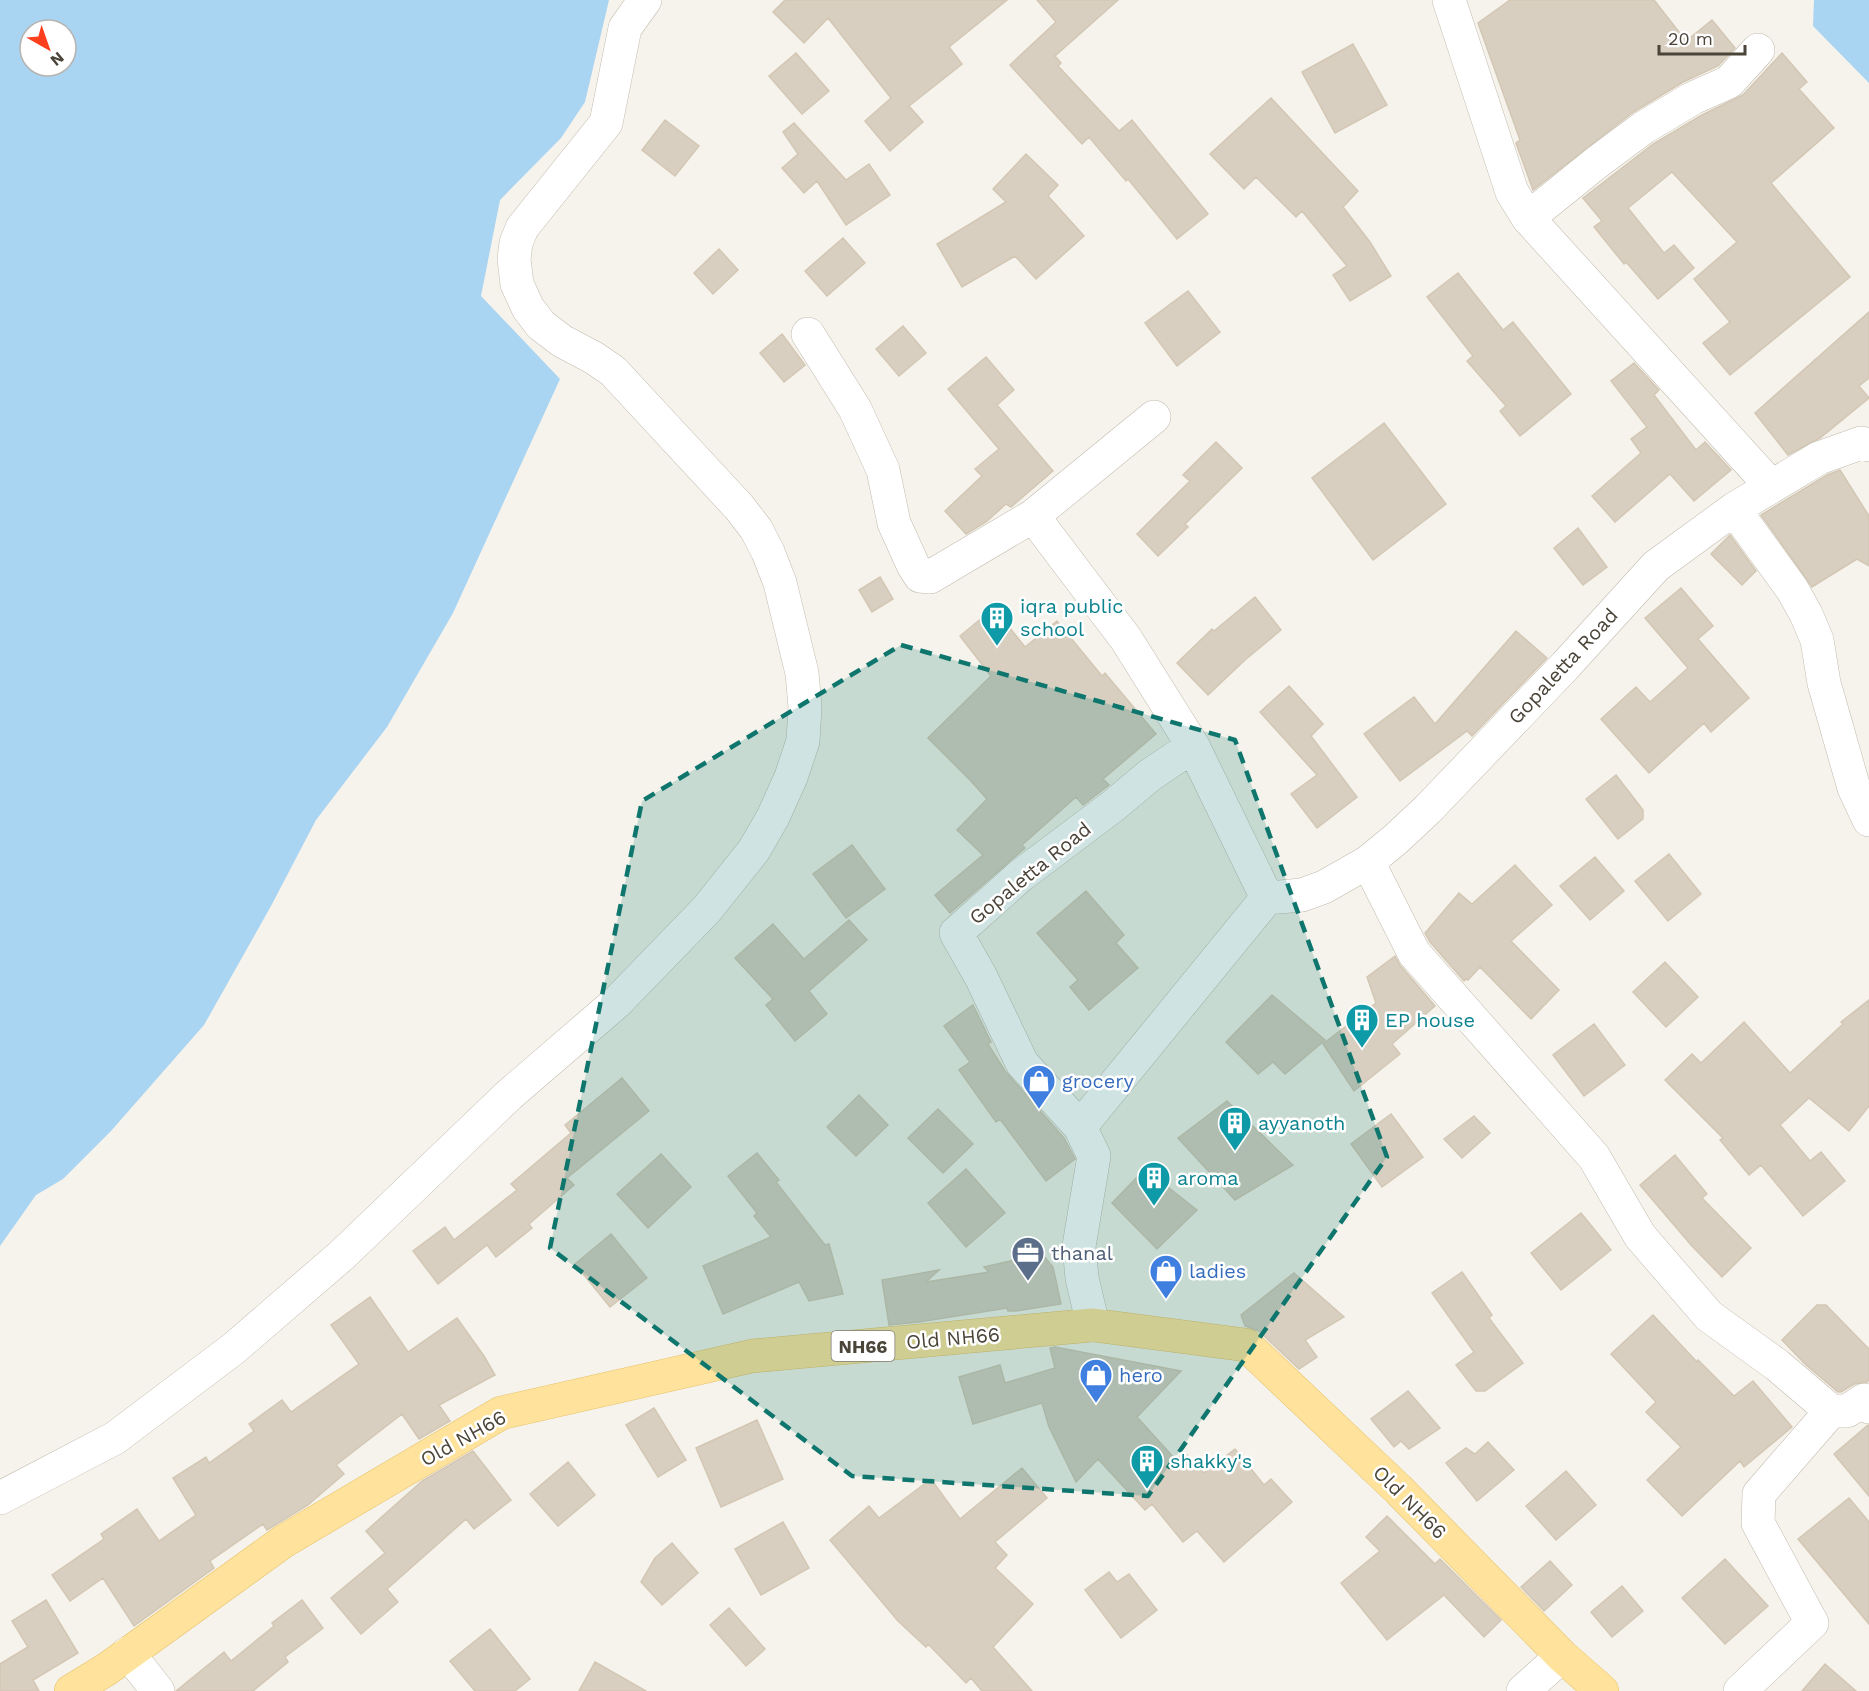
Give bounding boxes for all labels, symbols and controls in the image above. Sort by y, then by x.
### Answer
north arrow [18,18,78,78]
scale bar [1659,18,1744,56]
text: 20 m [1668,28,1713,49]
text: N [47,48,68,70]
place label: iqra public school [1020,594,1123,641]
building icon: iqra public school [979,600,1015,647]
street label: Gopaletta Road [1503,603,1623,729]
street label: Gopaletta Road [964,817,1096,929]
building icon: EP house [1344,1002,1380,1049]
place label: EP house [1385,1008,1475,1032]
shop icon: grocery [1021,1063,1057,1110]
place label: grocery [1062,1069,1134,1093]
building icon: ayyanoth [1217,1105,1253,1152]
place label: ayyanoth [1258,1111,1345,1135]
building icon: aroma [1136,1160,1172,1207]
place label: aroma [1177,1166,1239,1190]
office icon: thanal [1010,1235,1046,1282]
place label: thanal [1051,1241,1113,1265]
shop icon: ladies [1148,1253,1184,1300]
place label: ladies [1189,1259,1246,1283]
street label: Old NH66 [905,1322,1001,1354]
road number: NH66 [832,1331,894,1361]
shop icon: hero [1078,1357,1114,1404]
place label: hero [1119,1363,1163,1387]
street label: Old NH66 [416,1405,510,1471]
building icon: shakky's [1129,1443,1165,1490]
place label: shakky's [1170,1449,1252,1473]
street label: Old NH66 [1368,1460,1452,1544]

